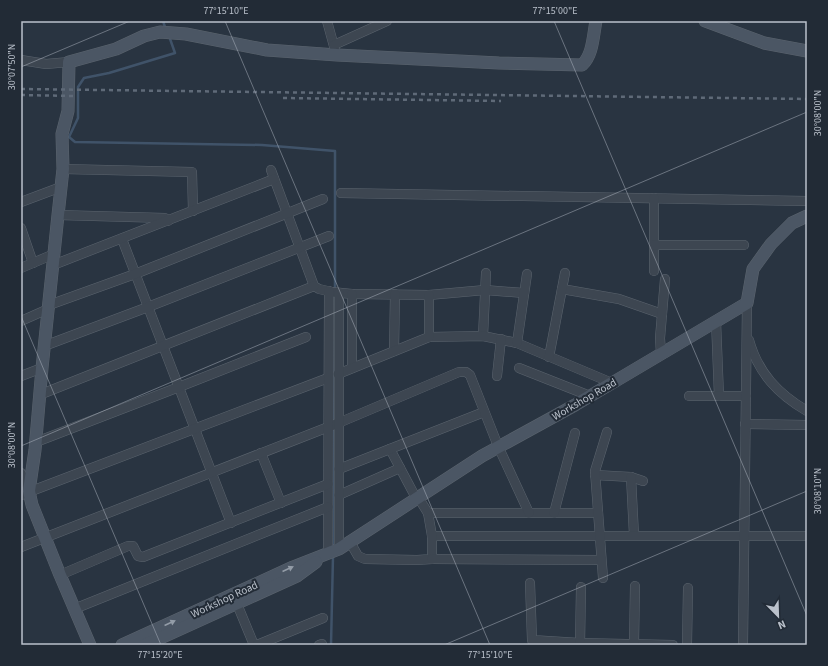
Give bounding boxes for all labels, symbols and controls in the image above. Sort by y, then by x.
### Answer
text: 77°15'10"E [203,4,249,18]
text: 77°15'00"E [532,4,578,18]
text: 30°07'50"N [5,44,19,90]
text: 30°08'00"N [811,90,825,136]
street label: Workshop Road [549,375,619,424]
text: 30°08'00"N [5,422,19,468]
text: 30°08'10"N [811,468,825,514]
one-way arrow [283,566,294,572]
street label: Workshop Road [188,577,260,622]
north arrow [758,596,798,636]
text: N [775,616,788,633]
one-way arrow [165,620,176,626]
text: 77°15'20"E [137,648,183,662]
text: 77°15'10"E [467,648,513,662]

